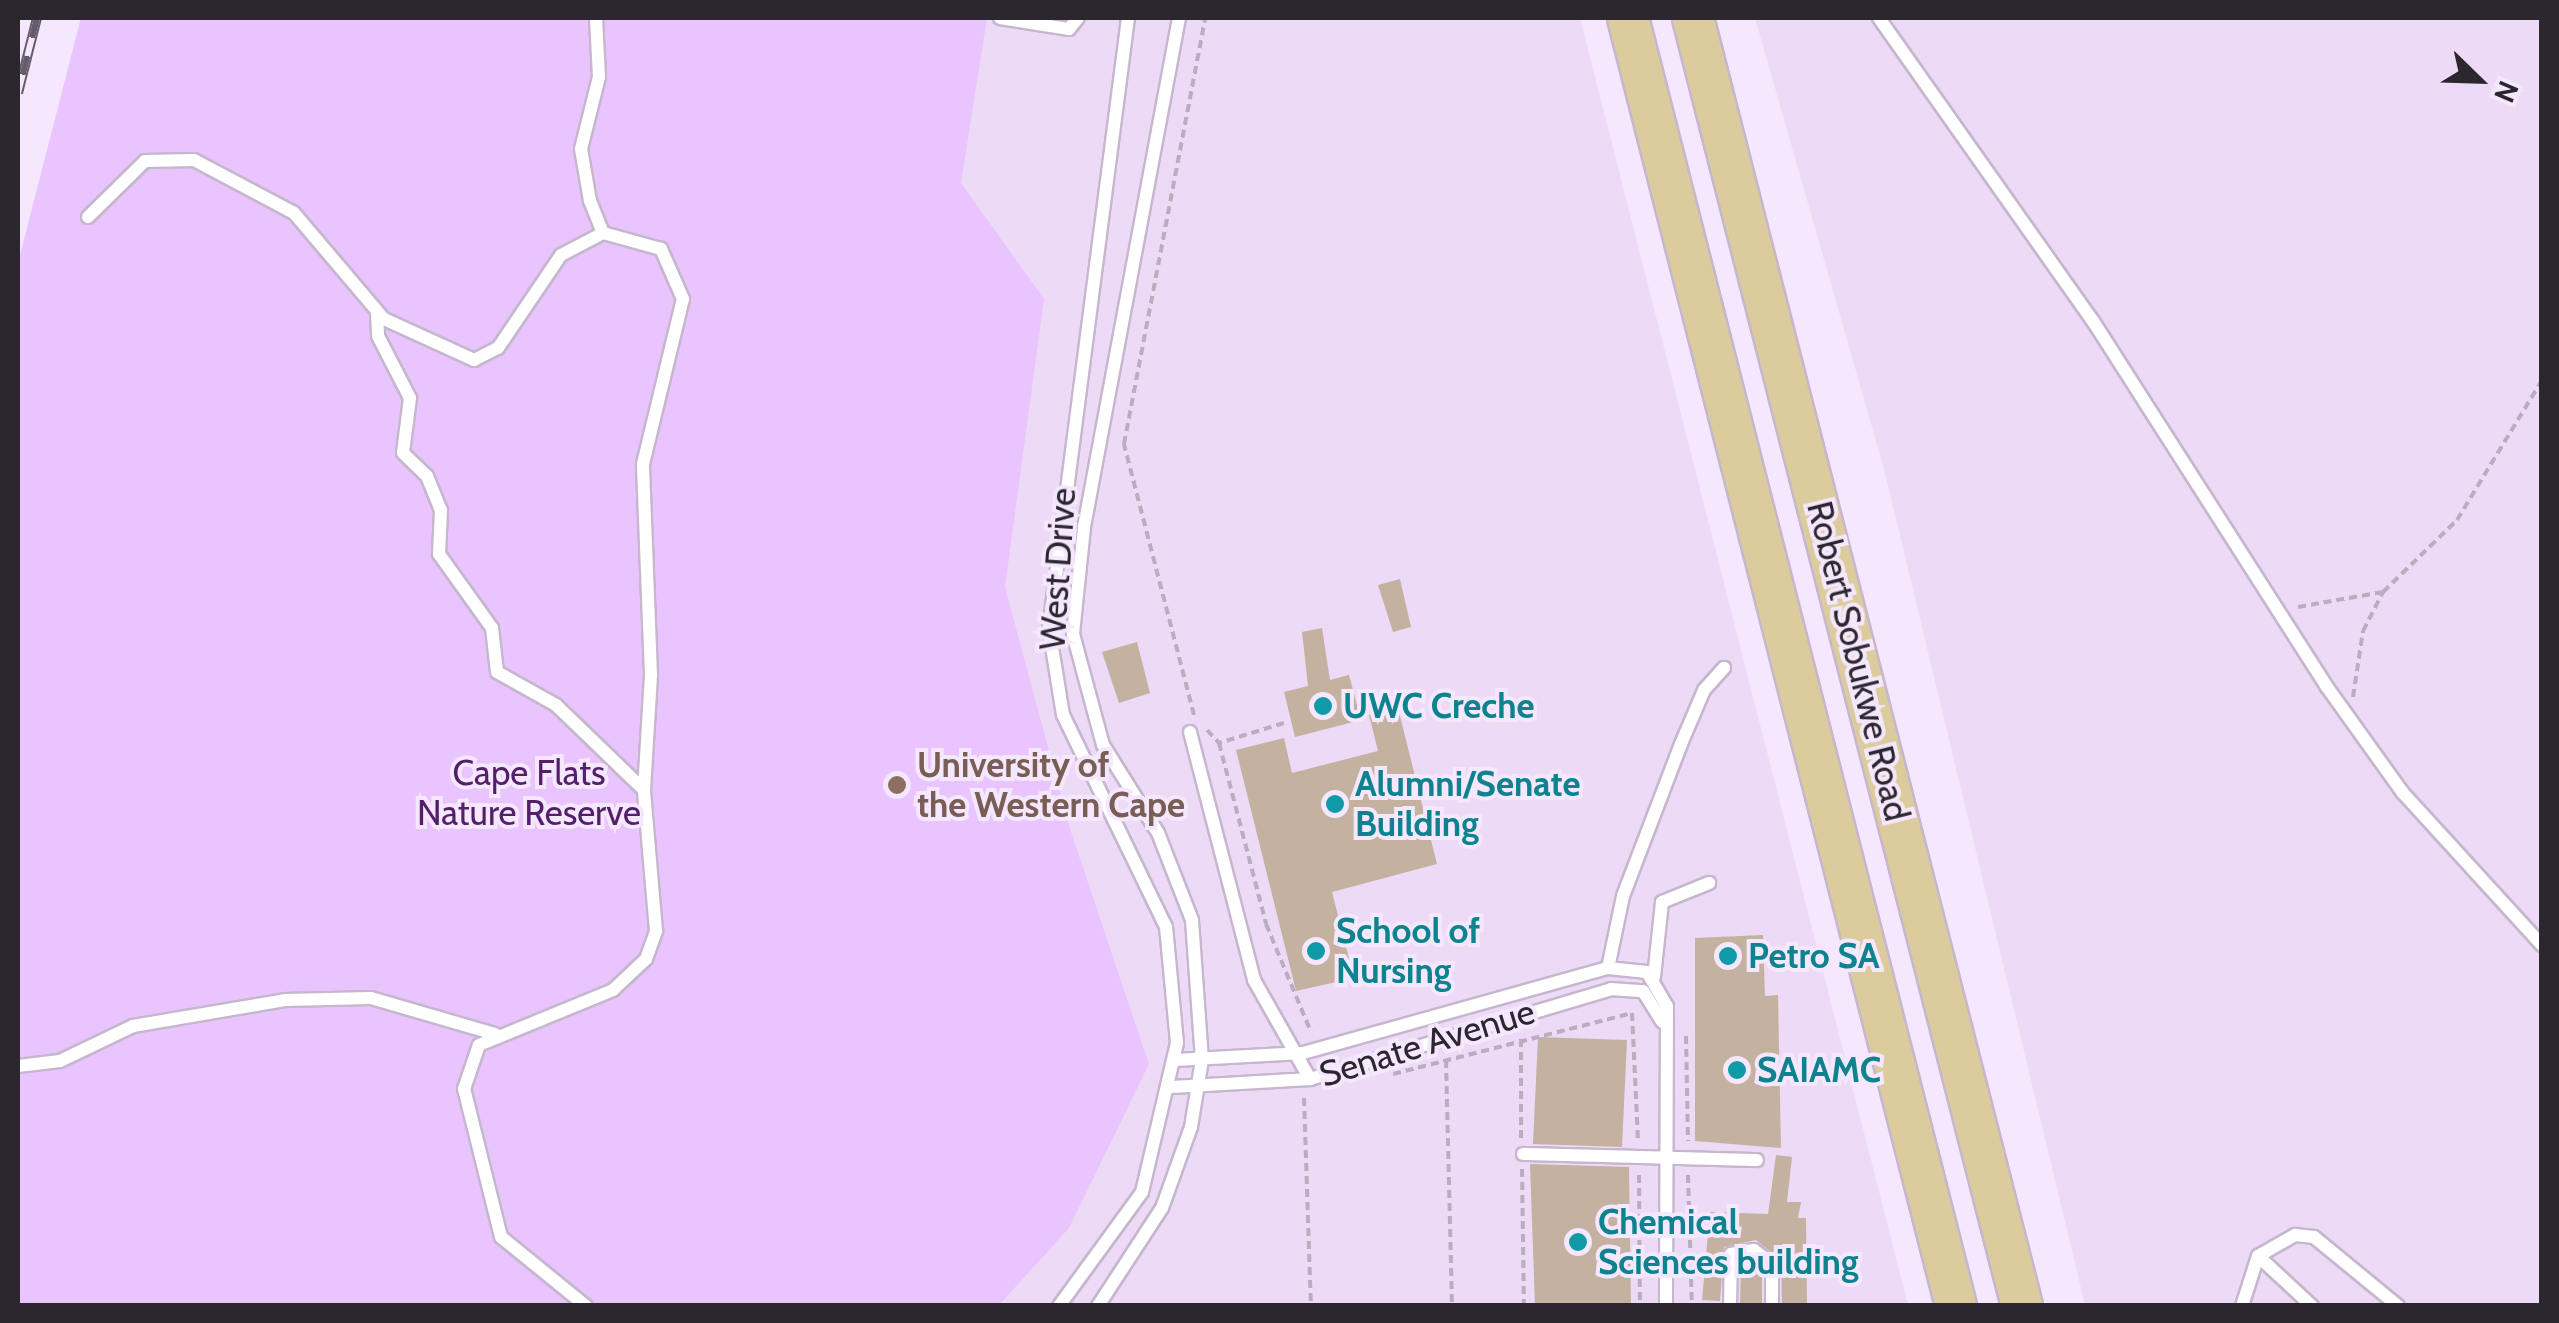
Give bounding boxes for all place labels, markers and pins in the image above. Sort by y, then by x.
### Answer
place label: UWC Creche [1343,685,1535,727]
marker: UWC Creche [1312,695,1334,717]
place label: University of the Western Cape [917,744,1185,826]
place label: Alumni/Senate Building [1355,763,1580,845]
marker: University of the Western Cape [886,774,908,796]
marker: Alumni/Senate Building [1324,793,1346,815]
place label: School of Nursing [1336,910,1480,992]
place label: Petro SA [1748,935,1880,977]
marker: School of Nursing [1305,940,1327,962]
marker: Petro SA [1717,945,1739,967]
place label: SAIAMC [1757,1049,1881,1091]
marker: SAIAMC [1726,1059,1748,1081]
place label: Chemical Sciences building [1598,1201,1858,1283]
marker: Chemical Sciences building [1567,1231,1589,1253]

